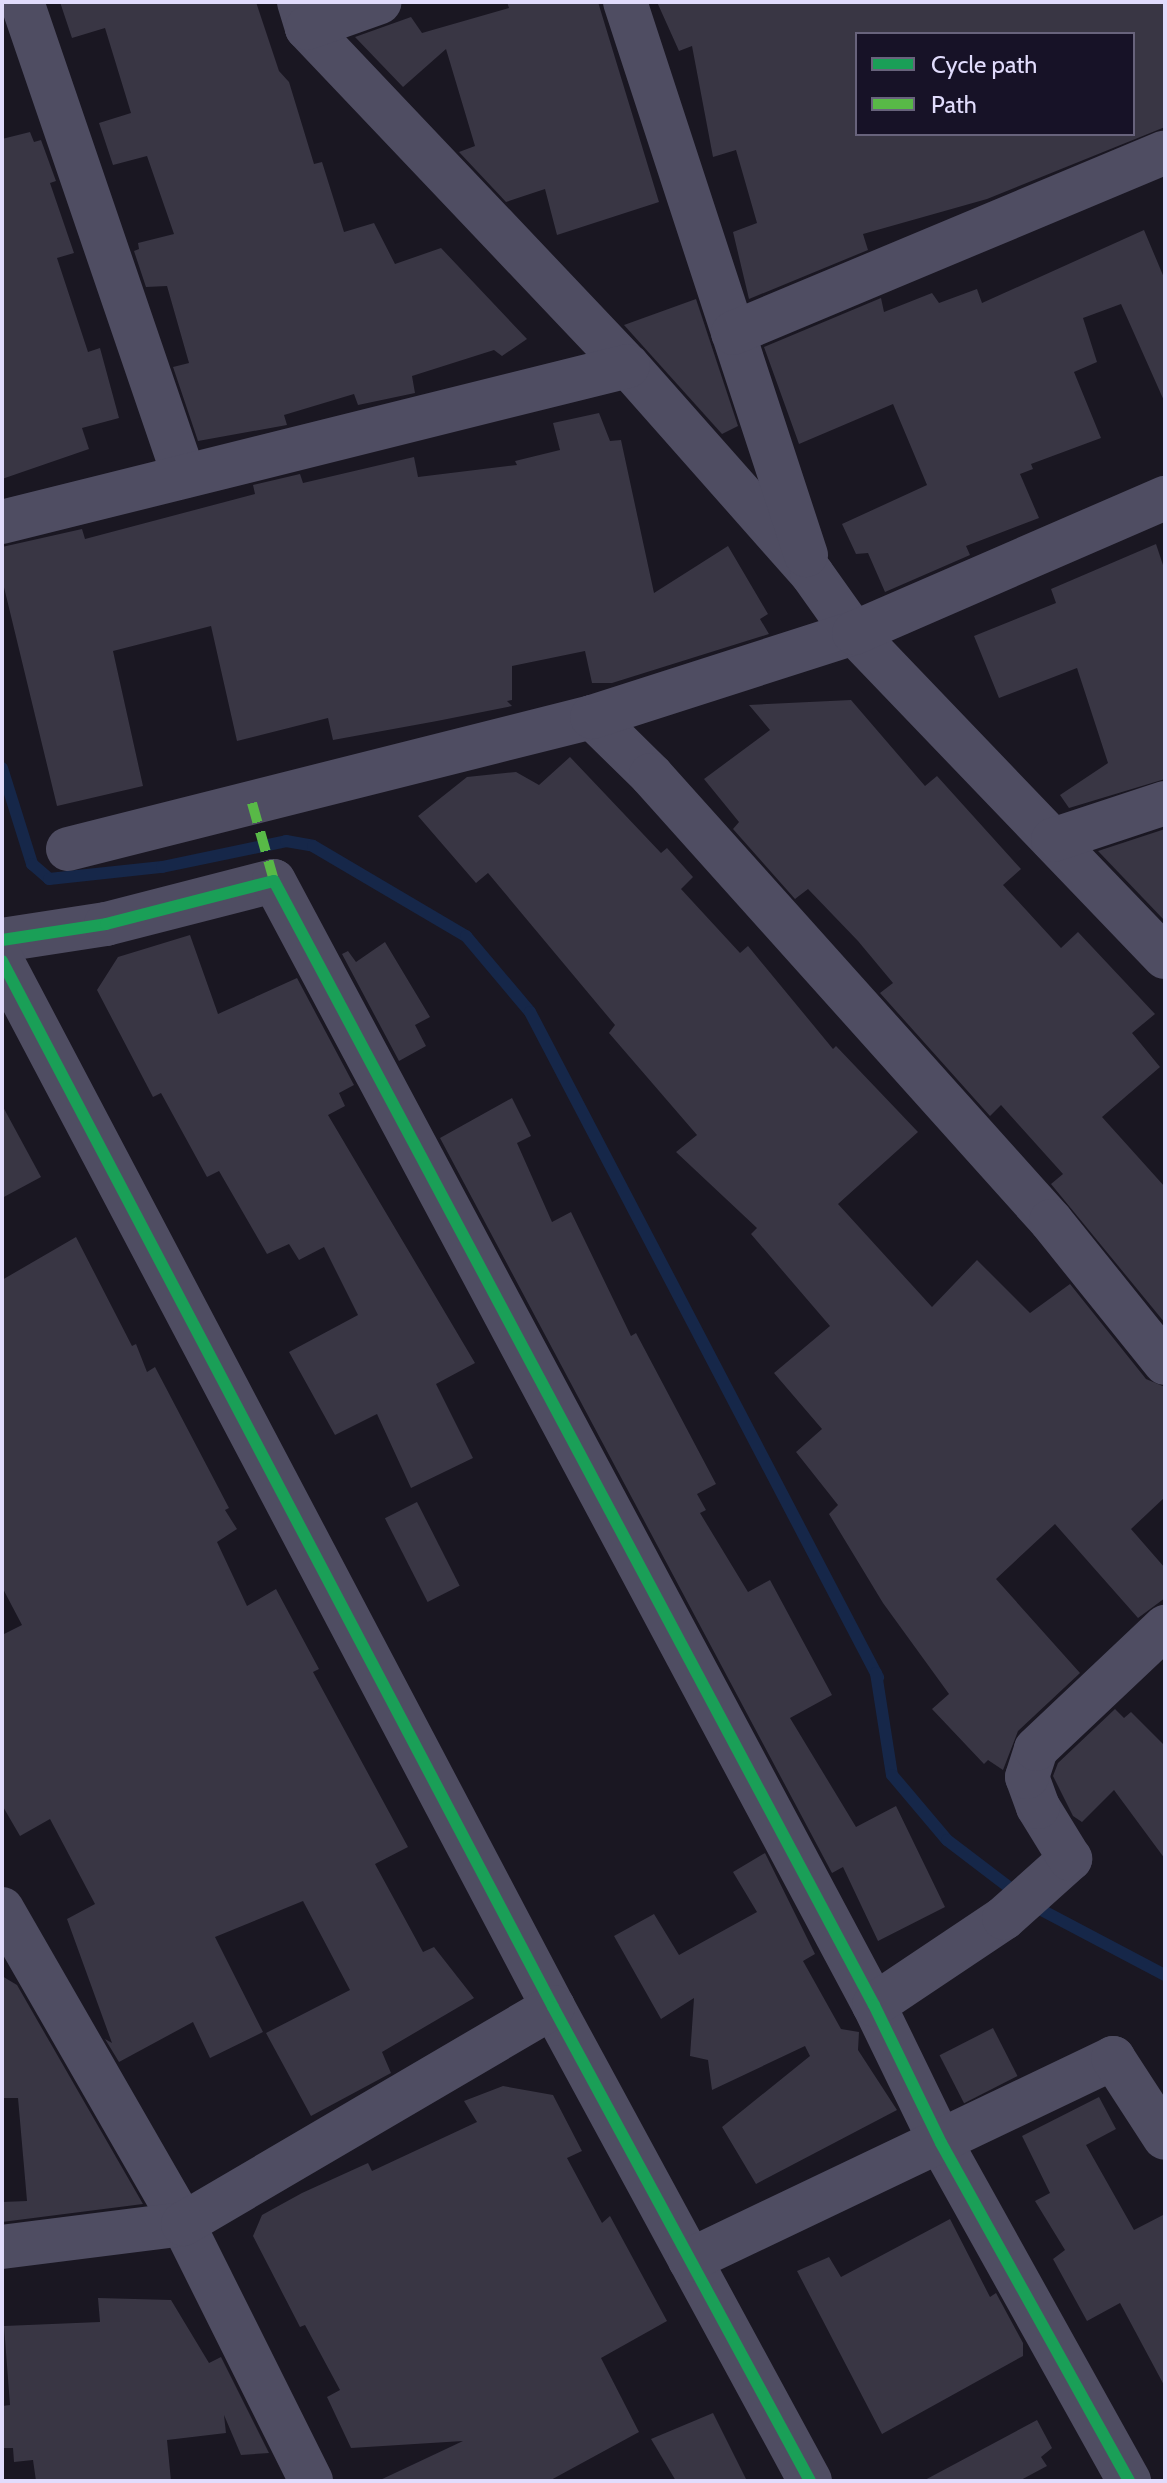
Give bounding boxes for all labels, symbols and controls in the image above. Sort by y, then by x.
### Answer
legend [855,32,1135,136]
text: Cycle path [931,50,1037,79]
text: Path [931,90,977,119]

